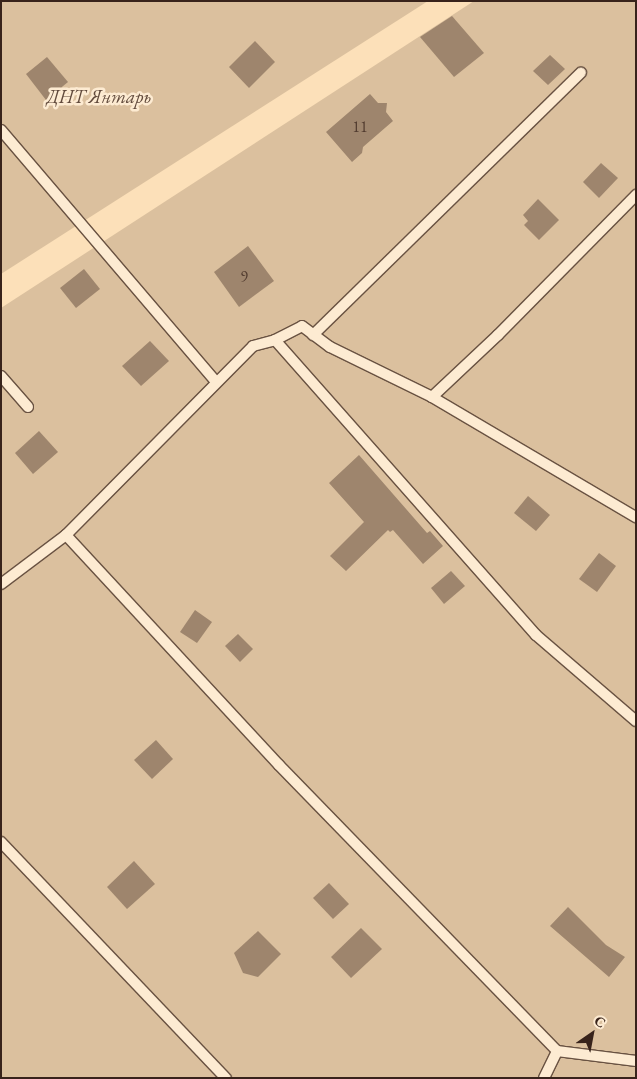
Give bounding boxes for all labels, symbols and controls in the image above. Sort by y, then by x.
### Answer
park label: ДНТ Янтарь [47,86,151,108]
house number: 11 [352,117,368,137]
house number: 9 [240,267,248,287]
north arrow [567,1009,617,1059]
text: С [591,1011,609,1032]

